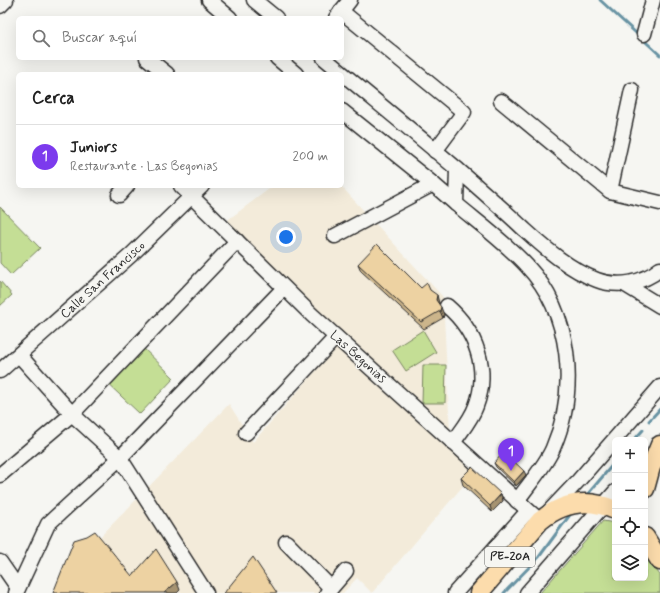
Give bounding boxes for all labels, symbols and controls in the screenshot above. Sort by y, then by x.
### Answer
search box [16,16,344,60]
icon: search [30,27,52,49]
text: Buscar aquí [62,28,137,48]
text: Cerca [32,87,75,109]
text: Juniors [70,138,117,158]
text: 1 [42,148,48,165]
text: 200 m [293,148,328,165]
text: Restaurante · Las Begonias [70,158,218,175]
your location [276,227,296,247]
street label: Calle San Francisco [57,237,149,323]
street label: Las Begonias [326,327,390,387]
map controls [612,437,648,581]
button: + [612,437,648,473]
pin: 1 [498,438,524,471]
button: − [612,473,648,509]
button: locate [612,509,648,545]
button: layers [612,545,648,581]
road number: PE-20A [485,547,535,567]

